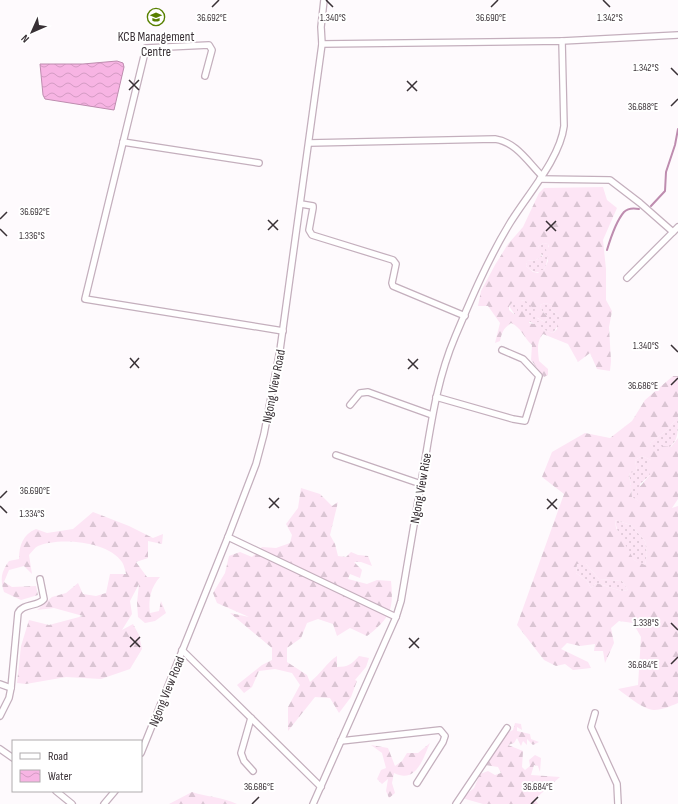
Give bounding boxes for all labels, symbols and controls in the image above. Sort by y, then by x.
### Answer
school or university icon: KCB Management Centre [146,7,166,27]
north arrow [12,12,52,52]
text: 36.692°E [197,12,227,24]
text: 1.340°S [320,12,346,24]
text: 36.690°E [476,12,506,24]
text: 1.342°S [597,12,623,24]
place label: KCB Management Centre [118,29,194,60]
text: N [19,32,32,45]
text: 1.342°S [633,62,659,74]
text: 36.688°E [628,101,658,113]
text: 36.692°E [20,206,50,218]
text: 1.336°S [19,230,45,242]
text: 1.340°S [633,340,659,352]
street label: Ngong View Road [259,348,289,424]
text: 36.686°E [628,380,658,392]
street label: Ngong View Rise [407,452,435,525]
text: 36.690°E [20,485,50,497]
text: 1.334°S [19,508,45,520]
text: 1.338°S [633,617,659,629]
street label: Ngong View Road [146,654,188,729]
text: 36.684°E [628,659,658,671]
legend [12,740,142,792]
text: Road [48,749,68,764]
text: Water [48,769,72,784]
text: 36.686°E [244,781,274,793]
text: 36.684°E [523,781,553,793]

